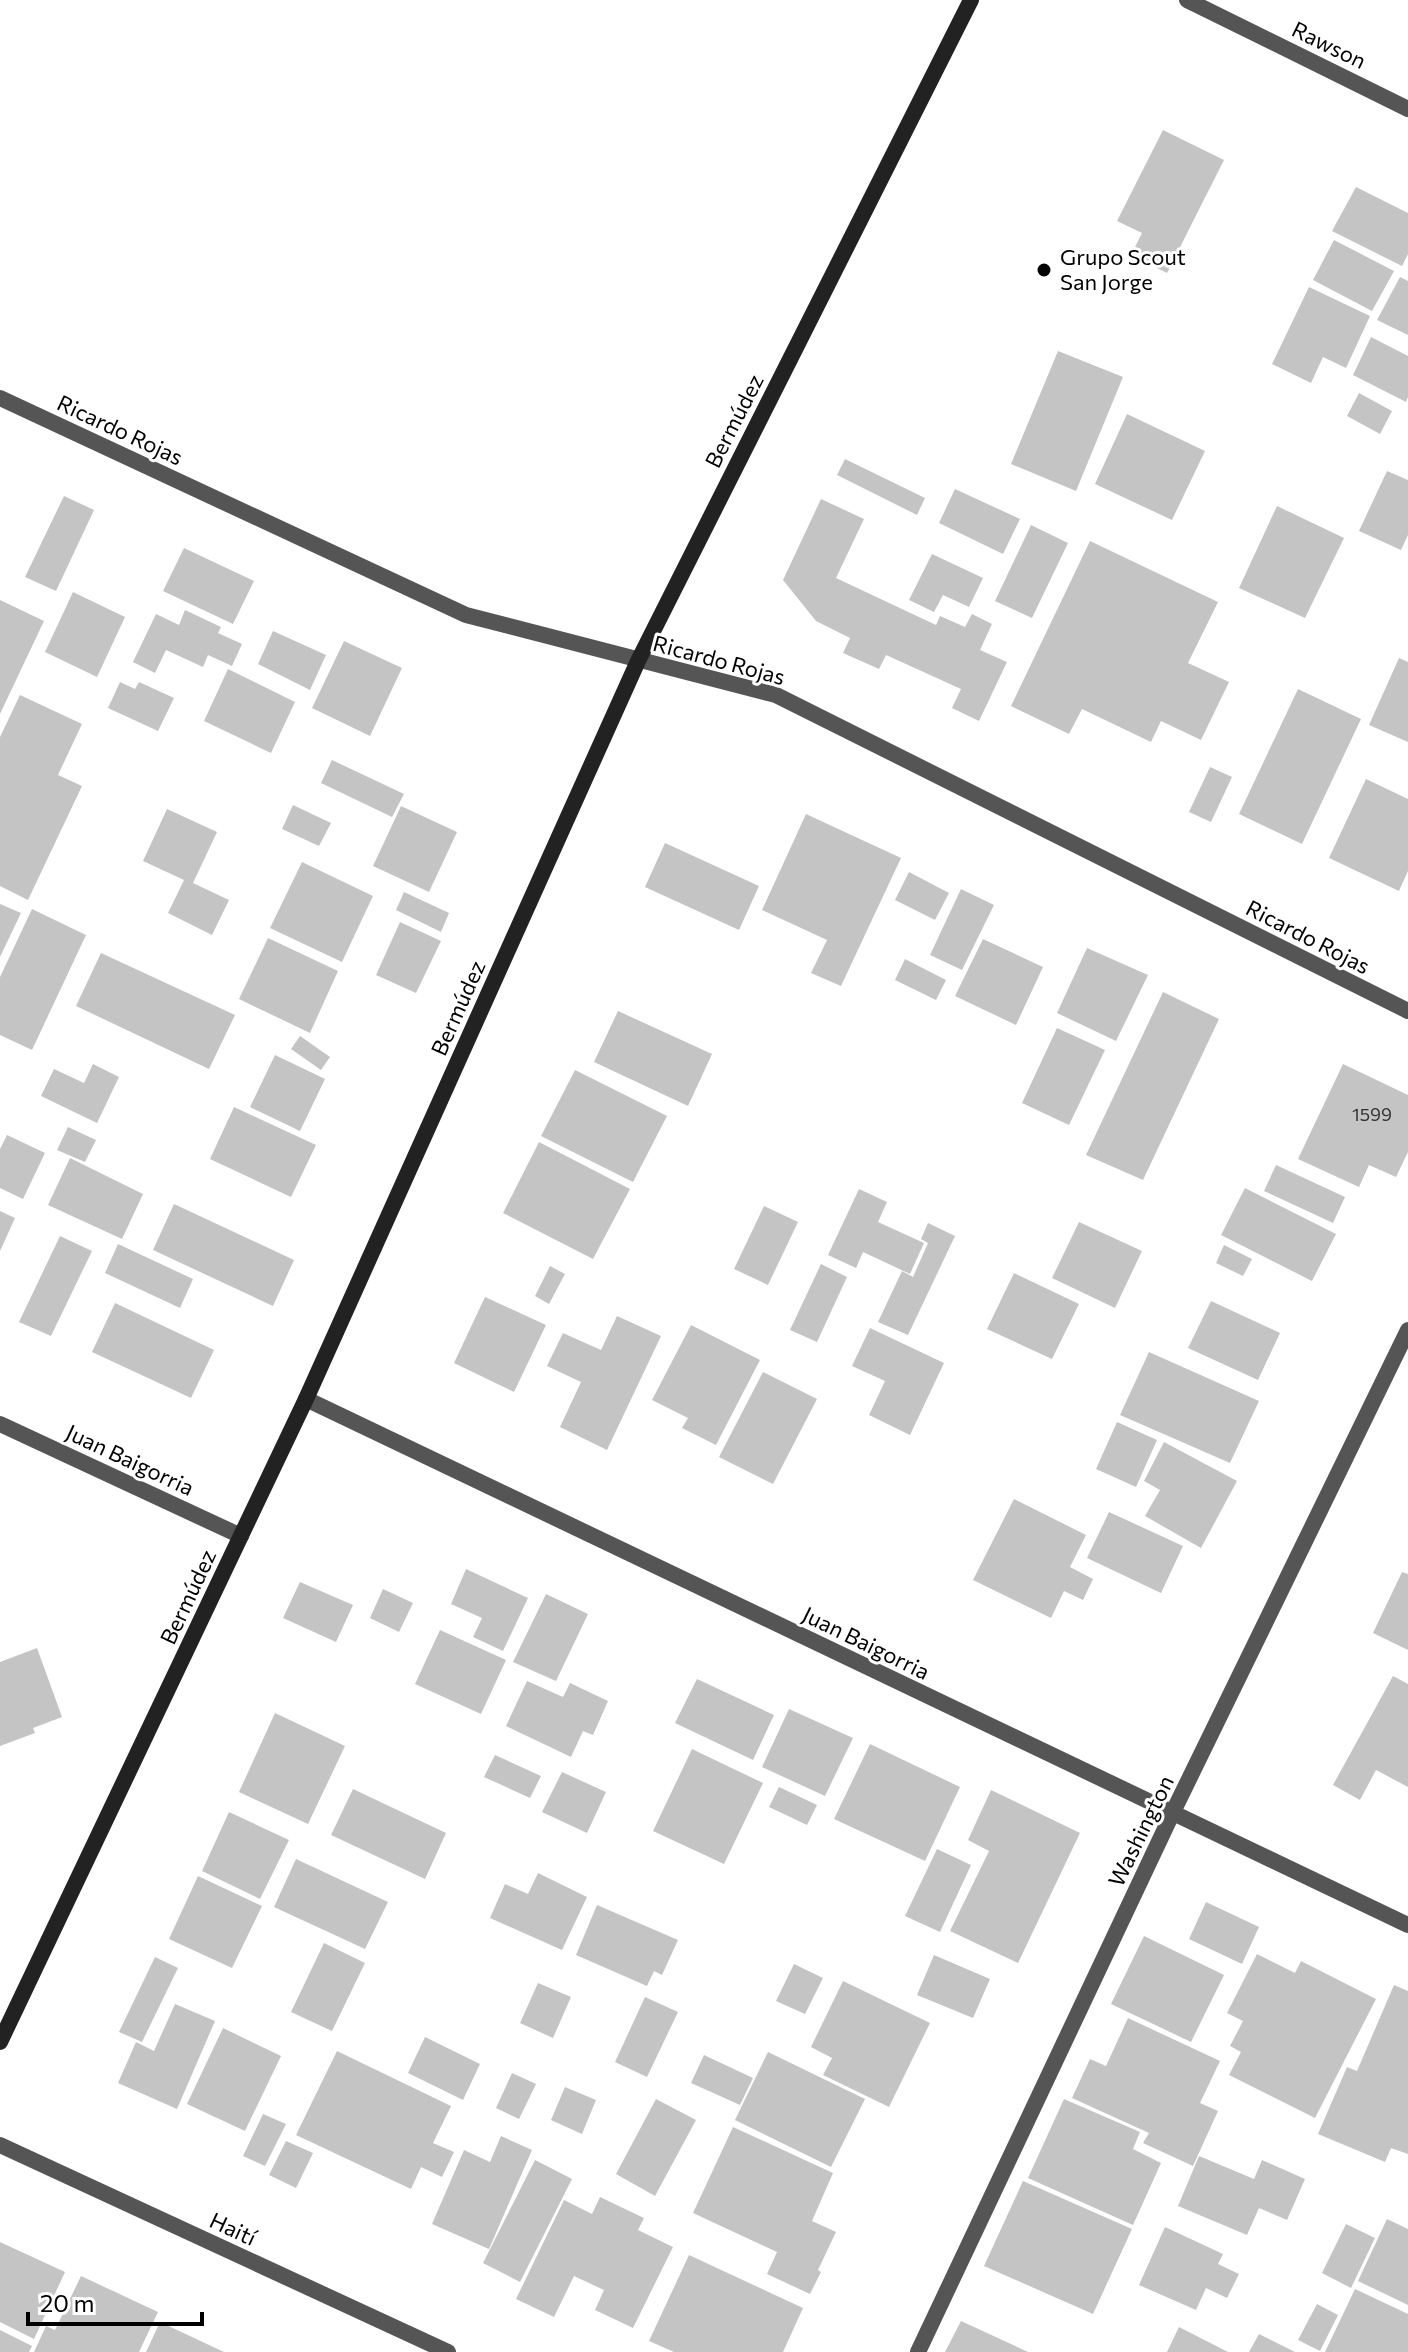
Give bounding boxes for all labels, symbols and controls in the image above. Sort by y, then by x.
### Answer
street label: Rawson [1288,15,1371,74]
place label: Grupo Scout San Jorge [1060,243,1186,295]
marker: Grupo Scout San Jorge [1035,261,1053,279]
street label: Bermúdez [699,369,769,472]
street label: Ricardo Rojas [53,389,187,470]
street label: Ricardo Rojas [650,629,788,690]
street label: Ricardo Rojas [1242,894,1375,979]
street label: Bermúdez [425,956,491,1060]
house number: 1599 [1352,1103,1392,1125]
street label: Juan Baigorria [62,1418,198,1501]
street label: Bermúdez [154,1545,221,1648]
street label: Juan Baigorria [798,1600,934,1685]
street label: Washington [1102,1771,1179,1891]
street label: Haití [206,2206,262,2252]
scale bar [28,2276,202,2326]
text: 20 m [40,2288,94,2317]

